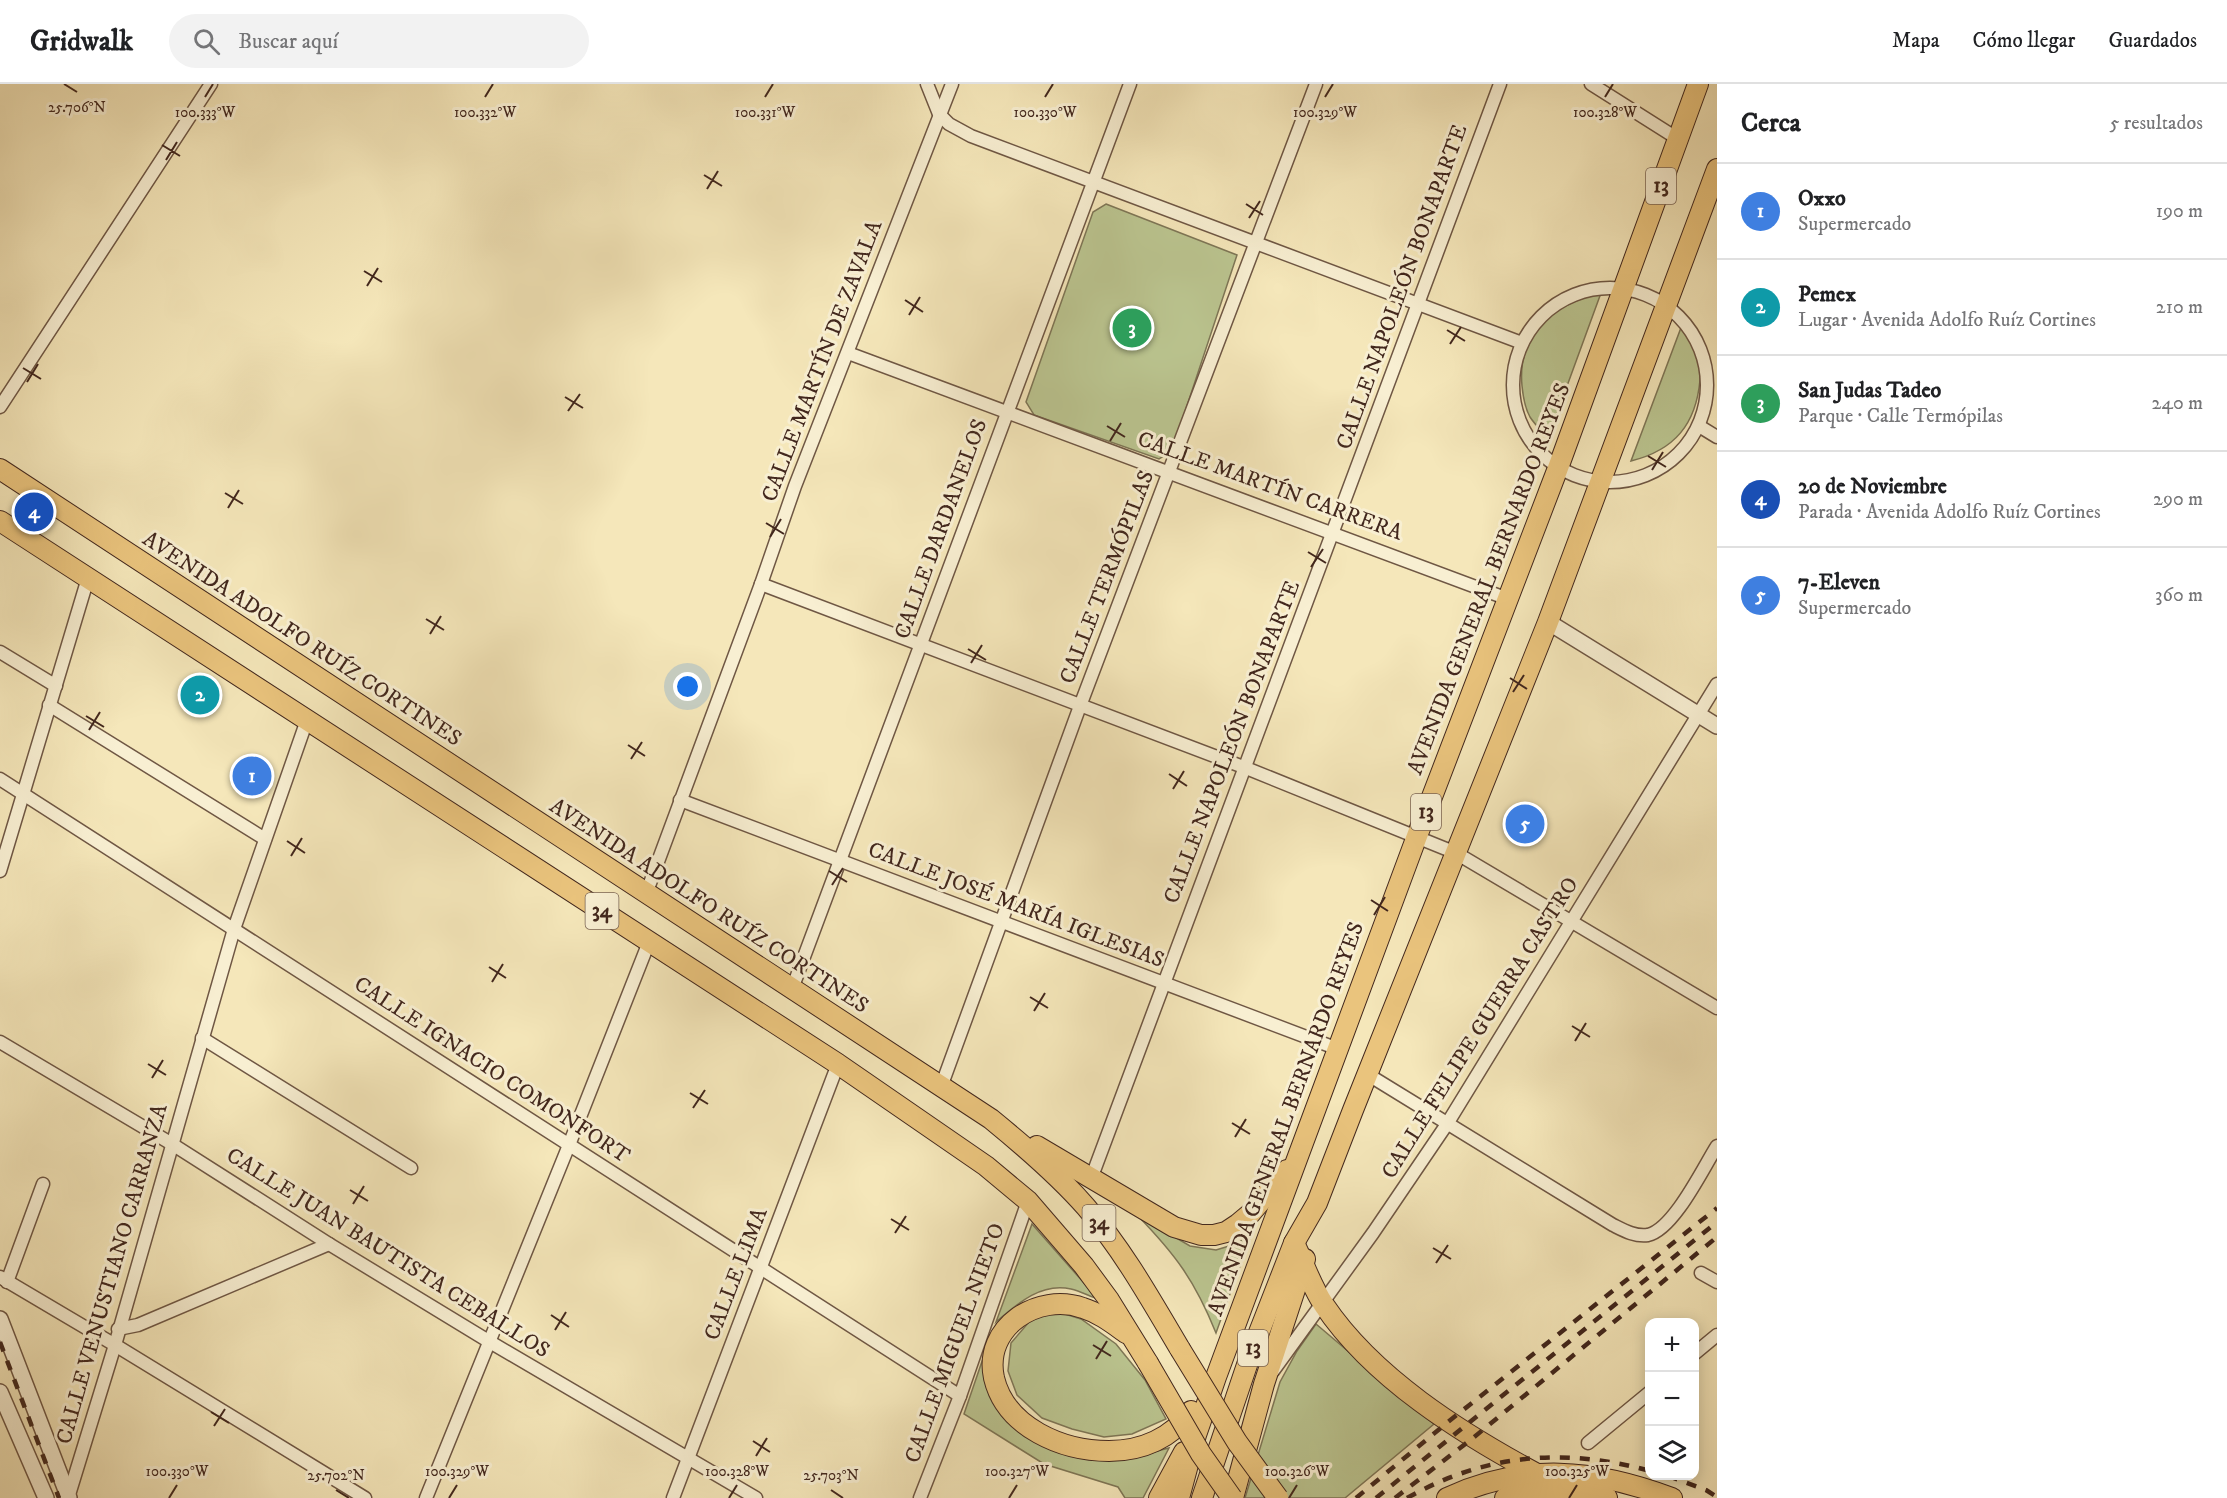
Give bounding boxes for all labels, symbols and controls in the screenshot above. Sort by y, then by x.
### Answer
search box [169,14,589,68]
text: Gridwalk [30,24,133,59]
icon: search [190,25,223,58]
text: Buscar aquí [238,28,338,55]
text: Mapa [1892,28,1940,54]
text: Cómo llegar [1973,28,2075,54]
text: Guardados [2108,28,2197,54]
text: 25.706°N [48,98,106,117]
text: 100.333°W [175,103,236,122]
text: 100.332°W [454,103,516,122]
text: 100.331°W [735,103,795,122]
text: 100.330°W [1014,103,1077,122]
text: 100.329°W [1293,103,1357,122]
text: 100.328°W [1573,103,1637,122]
text: Cerca [1741,107,1801,140]
text: 5 resultados [2109,111,2203,136]
street label: CALLE NAPOLEÓN BONAPARTE [1330,121,1473,453]
road number: 13 [1646,168,1676,204]
text: Oxxo [1798,185,1846,212]
text: 1 [1757,199,1764,224]
text: 190 m [2156,199,2203,224]
text: Supermercado [1798,212,1911,237]
street label: CALLE MARTÍN DE ZAVALA [755,215,889,505]
text: Pemex [1798,281,1856,308]
text: 2 [1756,295,1765,320]
text: 210 m [2156,295,2203,320]
pin: 3 [1112,306,1152,350]
text: Lugar · Avenida Adolfo Ruíz Cortines [1798,308,2096,333]
text: San Judas Tadeo [1798,377,1941,404]
street label: AVENIDA GENERAL BERNARDO REYES [1402,379,1576,779]
text: 3 [1757,391,1764,416]
text: 240 m [2152,391,2203,416]
text: Parque · Calle Termópilas [1798,404,2003,429]
street label: CALLE DARDANELOS [889,415,993,643]
street label: CALLE MARTÍN CARRERA [1134,424,1407,547]
street label: CALLE TERMÓPILAS [1053,466,1160,688]
text: 20 de Noviembre [1798,473,1947,500]
text: 4 [1755,487,1766,512]
text: 290 m [2153,487,2203,512]
pin: 4 [15,490,54,534]
text: Parada · Avenida Adolfo Ruíz Cortines [1798,500,2101,525]
street label: AVENIDA ADOLFO RUÍZ CORTINES [137,525,467,752]
text: 7-Eleven [1798,569,1880,596]
street label: CALLE NAPOLEÓN BONAPARTE [1157,576,1306,907]
text: 5 [1756,583,1765,608]
text: 360 m [2155,583,2203,608]
text: Supermercado [1798,596,1911,621]
pin: 2 [180,672,220,718]
your location [673,672,702,701]
pin: 1 [232,754,272,798]
street label: AVENIDA ADOLFO RUÍZ CORTINES [544,792,874,1019]
road number: 13 [1411,794,1441,830]
pin: 5 [1506,802,1544,846]
street label: CALLE JOSÉ MARÍA IGLESIAS [864,835,1168,974]
street label: CALLE FELIPE GUERRA CASTRO [1376,872,1584,1184]
road number: 34 [586,893,618,929]
street label: AVENIDA GENERAL BERNARDO REYES [1202,918,1370,1320]
street label: CALLE IGNACIO COMONFORT [349,971,635,1170]
street label: CALLE VENUSTIANO CARRANZA [50,1100,174,1447]
street label: CALLE JUAN BAUTISTA CEBALLOS [221,1142,555,1364]
street label: CALLE LIMA [698,1203,774,1344]
road number: 34 [1082,1205,1116,1241]
street label: CALLE MIGUEL NIETO [899,1219,1011,1467]
map controls [1645,1318,1699,1480]
button: + [1645,1318,1699,1372]
road number: 13 [1238,1330,1268,1366]
button: − [1645,1372,1699,1426]
button: layers [1645,1426,1699,1480]
text: 100.330°W [146,1462,209,1481]
text: 100.329°W [425,1462,489,1481]
text: 100.328°W [705,1462,769,1481]
text: 100.327°W [985,1462,1049,1481]
text: 100.326°W [1265,1462,1329,1481]
text: 100.325°W [1545,1462,1609,1481]
text: 25.702°N [307,1466,365,1485]
text: 25.703°N [803,1466,859,1485]

